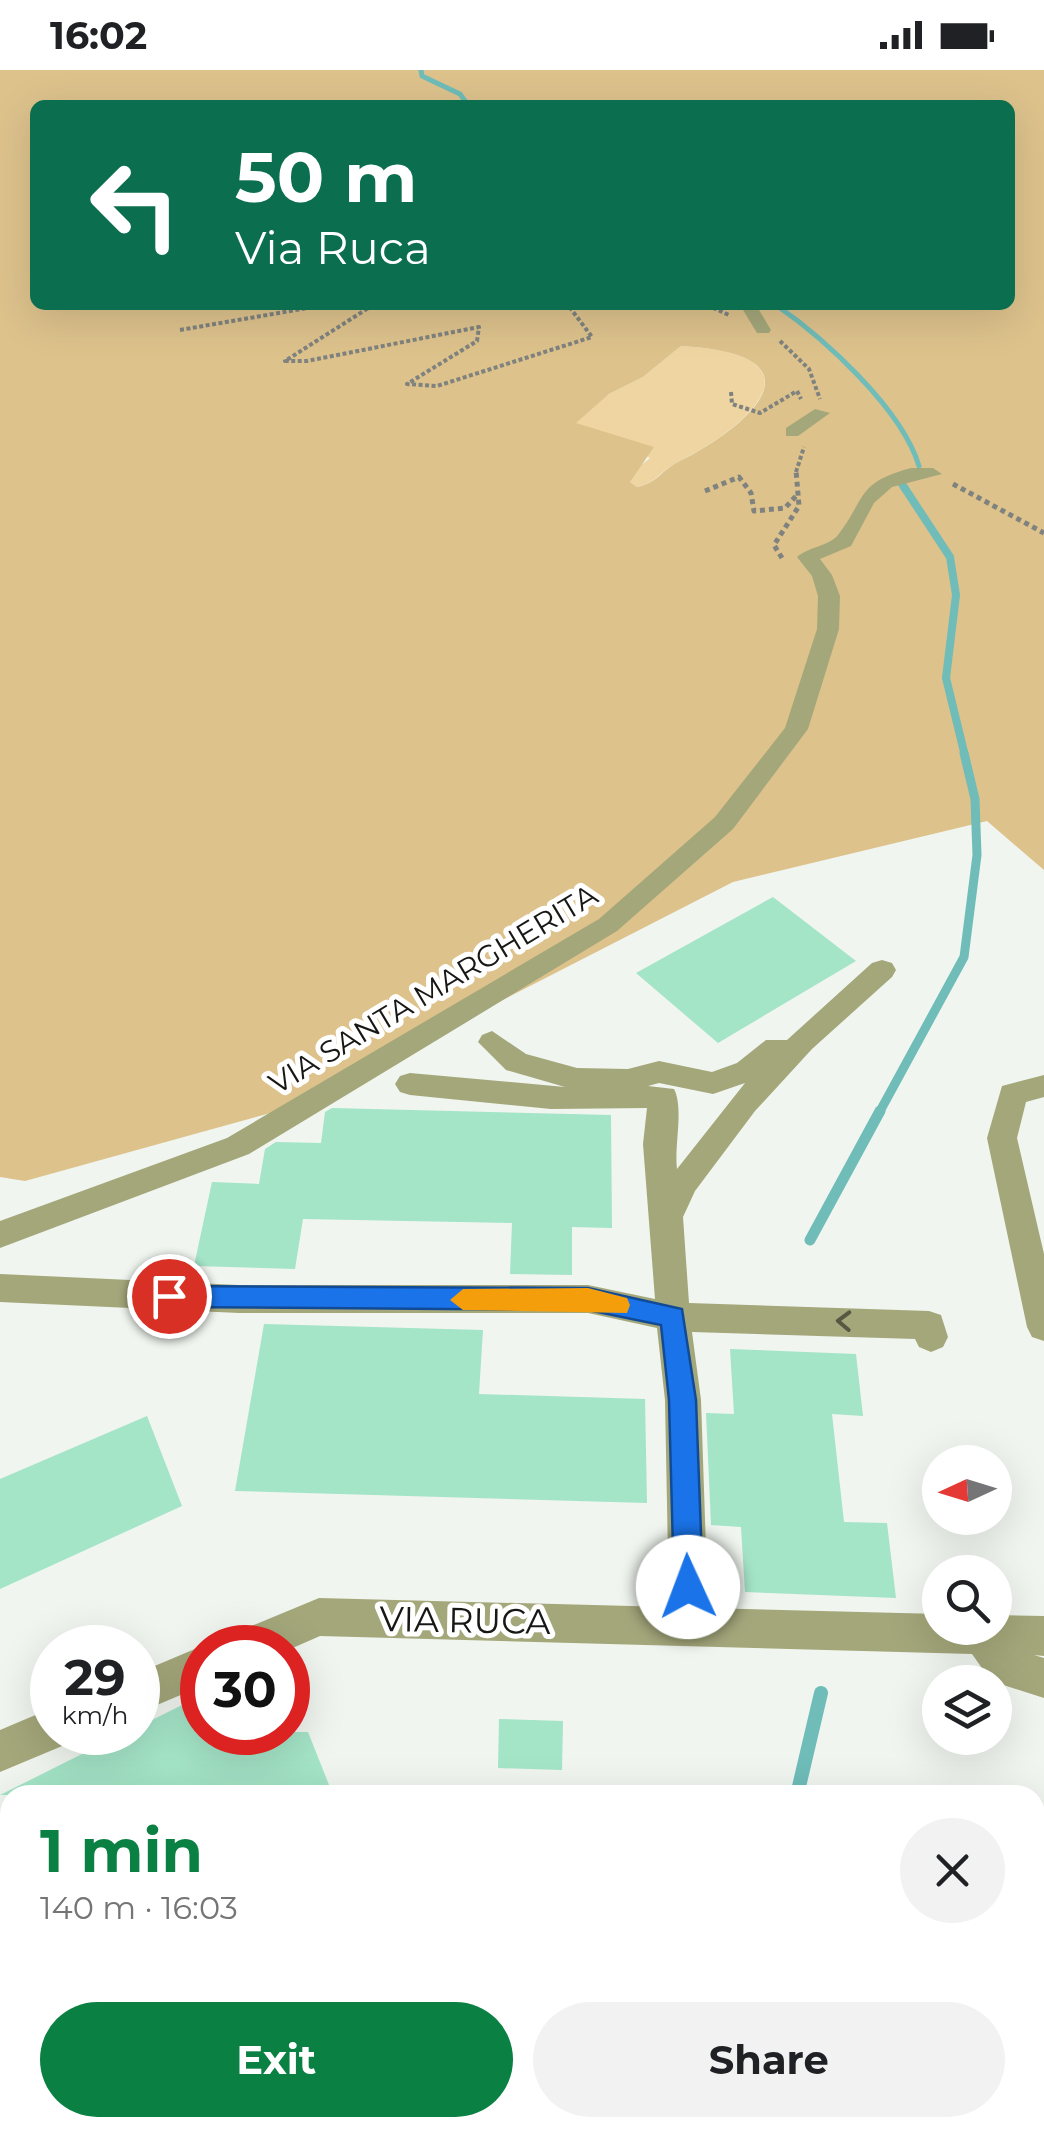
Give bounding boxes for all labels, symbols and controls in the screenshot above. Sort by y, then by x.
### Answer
text: 16:02 [50,12,147,59]
text: 50 m [235,134,417,220]
icon: left [70,140,200,270]
text: Via Ruca [235,220,431,275]
street label: VIA SANTA MARGHERITA [262,876,604,1102]
pin [127,1254,212,1339]
icon: arrive [142,1269,197,1324]
one-way arrow [835,1311,851,1332]
north arrow [922,1445,1012,1535]
map controls [922,1445,1012,1755]
position arrow [636,1535,740,1639]
button: search [922,1555,1012,1645]
street label: VIA RUCA [379,1597,552,1643]
speed limit sign: 30 [180,1625,310,1755]
text: 29 [64,1647,126,1708]
button: layers [922,1665,1012,1755]
text: km/h [62,1700,128,1730]
text: 1 min [40,1814,203,1887]
button: close [900,1818,1005,1923]
text: 140 m · 16:03 [40,1888,238,1927]
button: Exit [40,2002,513,2117]
button: Share [533,2002,1005,2117]

